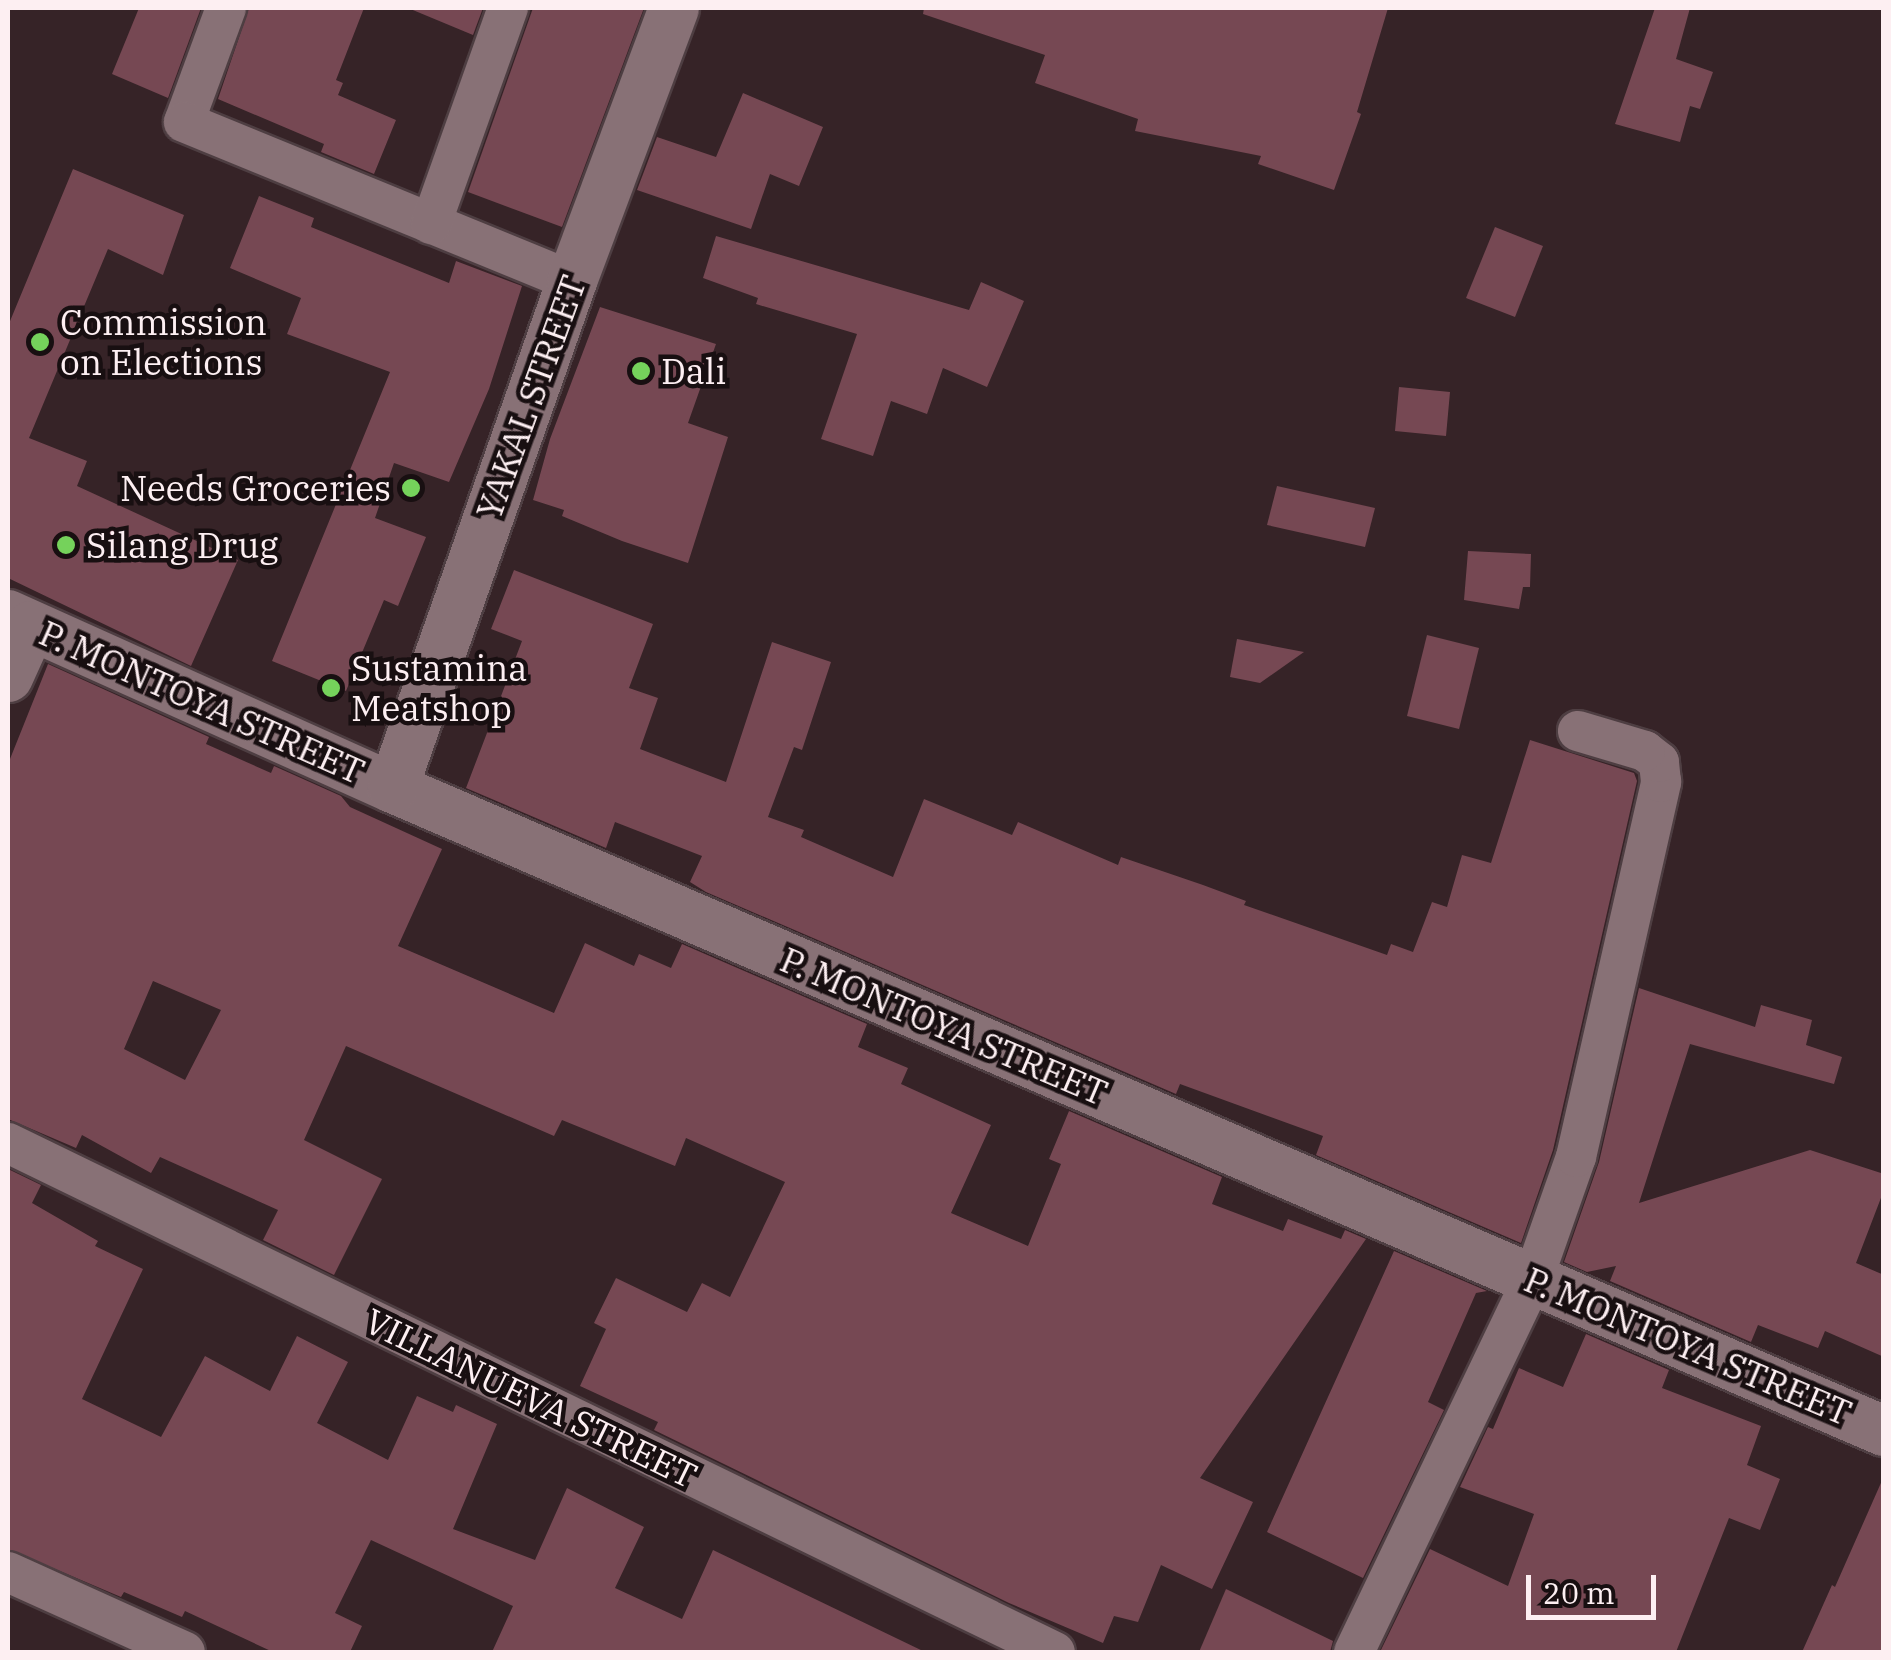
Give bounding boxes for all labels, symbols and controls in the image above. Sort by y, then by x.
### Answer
street label: YAKAL STREET [467,269,595,525]
place label: Commission on Elections [60,301,267,383]
marker: Commission on Elections [29,331,51,353]
place label: Dali [661,350,726,392]
marker: Dali [630,360,652,382]
place label: Needs Groceries [120,467,391,509]
marker: Needs Groceries [400,477,422,499]
place label: Silang Drug [86,524,278,566]
marker: Silang Drug [55,534,77,556]
street label: P. MONTOYA STREET [33,611,371,793]
place label: Sustamina Meatshop [351,647,527,729]
marker: Sustamina Meatshop [320,677,342,699]
street label: P. MONTOYA STREET [774,938,1114,1114]
street label: P. MONTOYA STREET [1518,1258,1858,1434]
street label: VILLANUEVA STREET [358,1299,704,1497]
scale bar [1531,1555,1661,1617]
text: 20 m [1543,1573,1615,1612]

